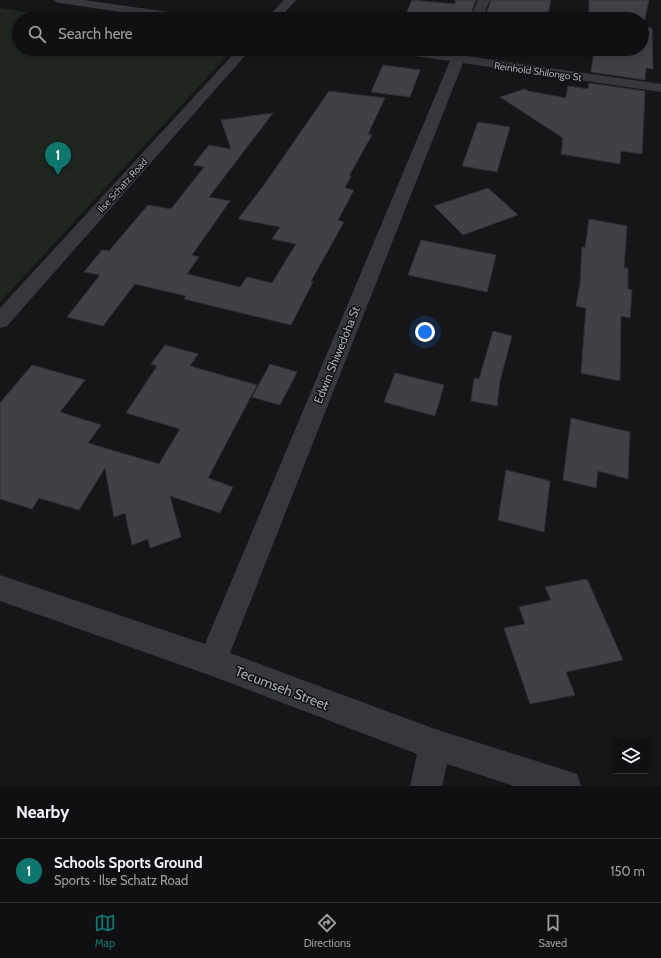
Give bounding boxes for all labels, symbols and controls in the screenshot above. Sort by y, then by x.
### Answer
search box [12,12,649,56]
icon: search [26,23,48,45]
text: Search here [58,25,133,43]
street label: Reinhold Shilongo St [493,59,583,84]
pin: 1 [45,142,71,175]
street label: Ilse Schatz Road [95,155,150,215]
street label: Edwin Shiwedoha St [310,304,363,406]
your location [415,322,435,342]
street label: Tecumseh Street [232,662,332,714]
map controls [613,738,649,774]
button: layers [613,738,649,774]
text: Nearby [16,802,69,822]
text: Schools Sports Ground [54,854,202,872]
text: 1 [27,863,31,879]
text: 150 m [610,863,645,879]
text: Sports · Ilse Schatz Road [54,872,188,888]
tab: Map [94,912,116,950]
tab: Directions [304,912,351,950]
tab: Saved [539,912,567,950]

